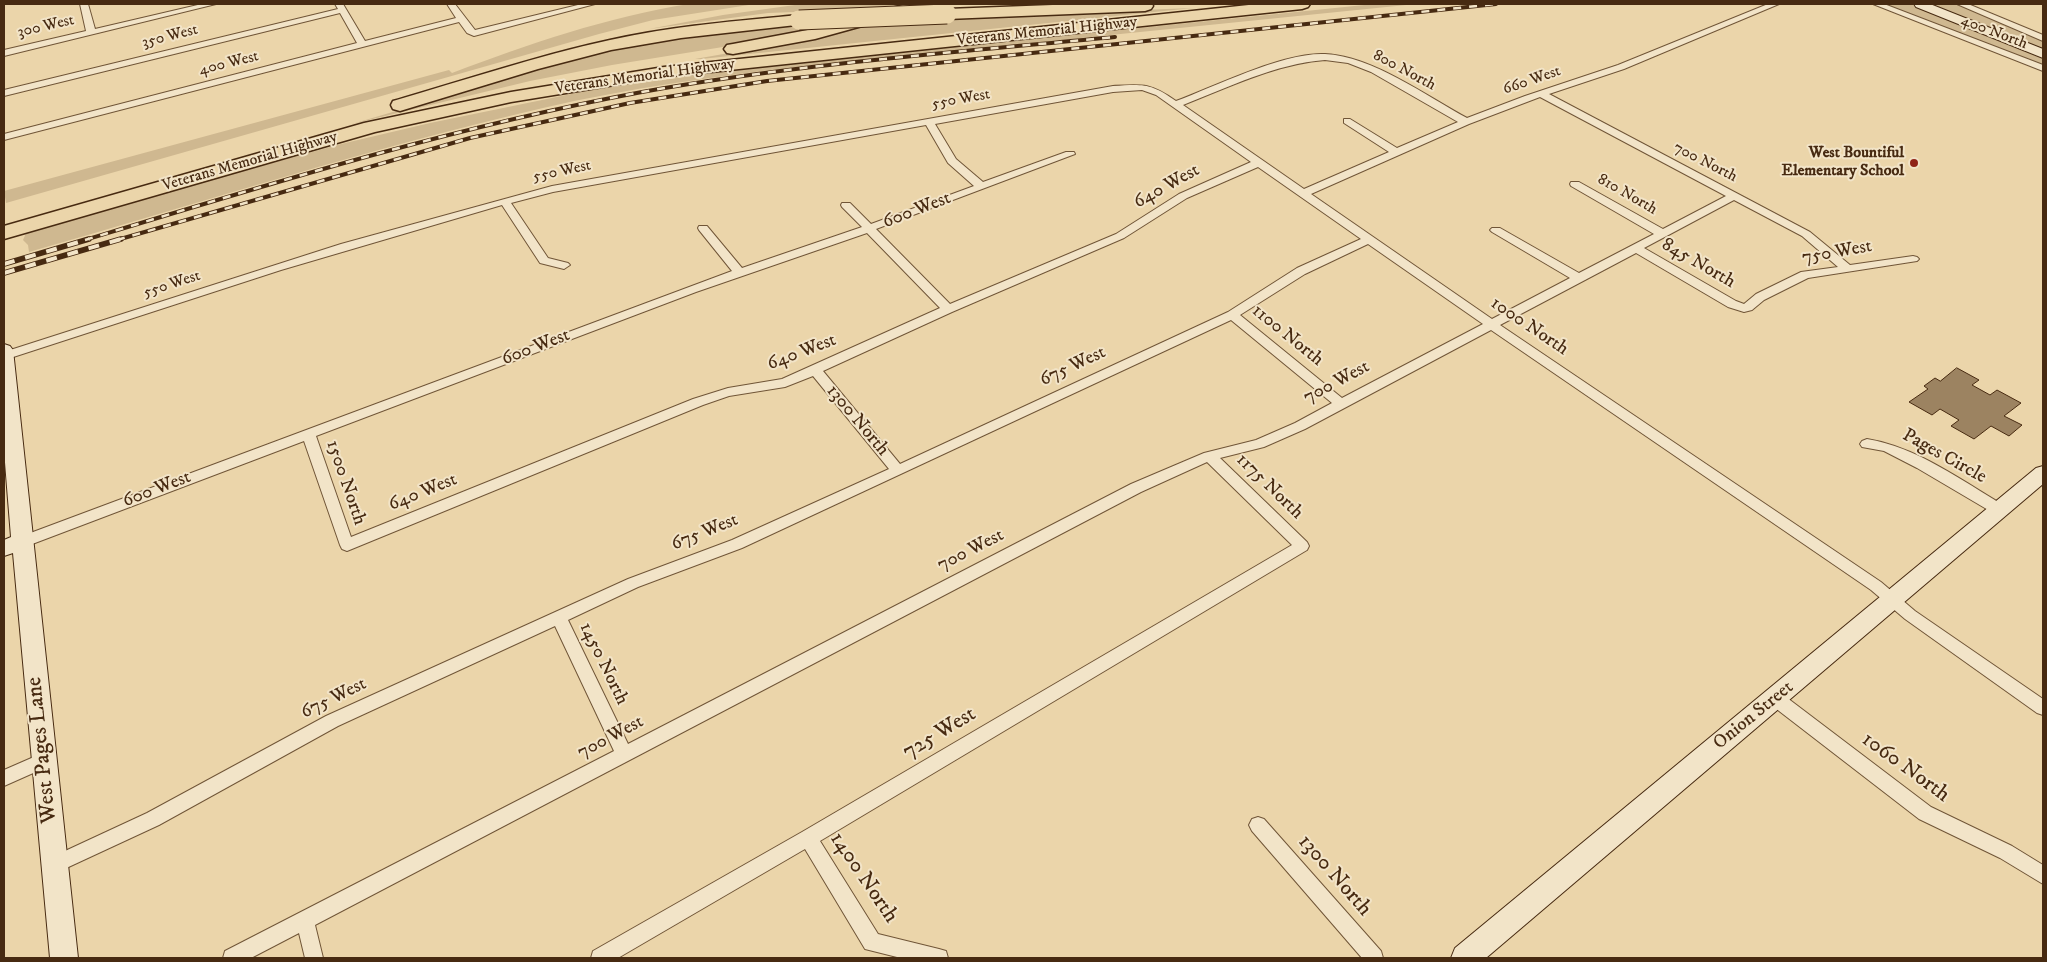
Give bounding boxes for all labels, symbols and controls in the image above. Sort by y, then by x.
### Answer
street label: 300 West [16,11,76,43]
street label: 400 North [1958,12,2030,54]
street label: Veterans Memorial Highway [956,13,1138,51]
street label: 350 West [140,21,200,53]
street label: 800 North [1369,46,1439,96]
street label: 400 West [197,47,261,81]
street label: Veterans Memorial Highway [554,55,736,99]
street label: 660 West [1501,62,1563,100]
street label: 550 West [930,85,992,115]
street label: Veterans Memorial Highway [160,128,340,196]
street label: 700 North [1670,139,1740,187]
place label: West Bountiful Elementary School [1782,144,1904,182]
street label: 550 West [531,156,593,188]
marker: West Bountiful Elementary School [1908,157,1920,169]
street label: 640 West [1130,160,1204,214]
street label: 810 North [1594,170,1660,220]
street label: 600 West [880,188,954,234]
street label: 845 North [1657,234,1739,294]
street label: 750 West [1800,236,1874,270]
street label: 550 West [141,267,203,303]
street label: 1000 North [1486,293,1572,361]
street label: 1100 North [1246,300,1328,372]
street label: 600 West [499,325,573,371]
street label: 640 West [764,329,840,377]
street label: 675 West [1036,342,1110,392]
street label: 700 West [1300,356,1374,410]
street label: 1300 North [821,381,893,461]
street label: Pages Circle [1898,425,1990,489]
street label: 1500 North [320,438,370,528]
street label: 1175 North [1231,449,1307,525]
street label: 600 West [120,467,194,513]
street label: 640 West [385,469,461,517]
street label: 675 West [668,509,742,557]
street label: 700 West [934,525,1008,577]
street label: 1450 North [573,619,633,709]
street label: 675 West [297,673,371,725]
street label: West Pages Lane [22,675,64,825]
street label: Onion Street [1709,677,1799,755]
street label: 725 West [899,702,981,766]
street label: 700 West [574,711,648,765]
street label: 1060 North [1856,727,1954,809]
street label: 1400 North [823,827,903,929]
street label: 1300 North [1291,830,1377,922]

